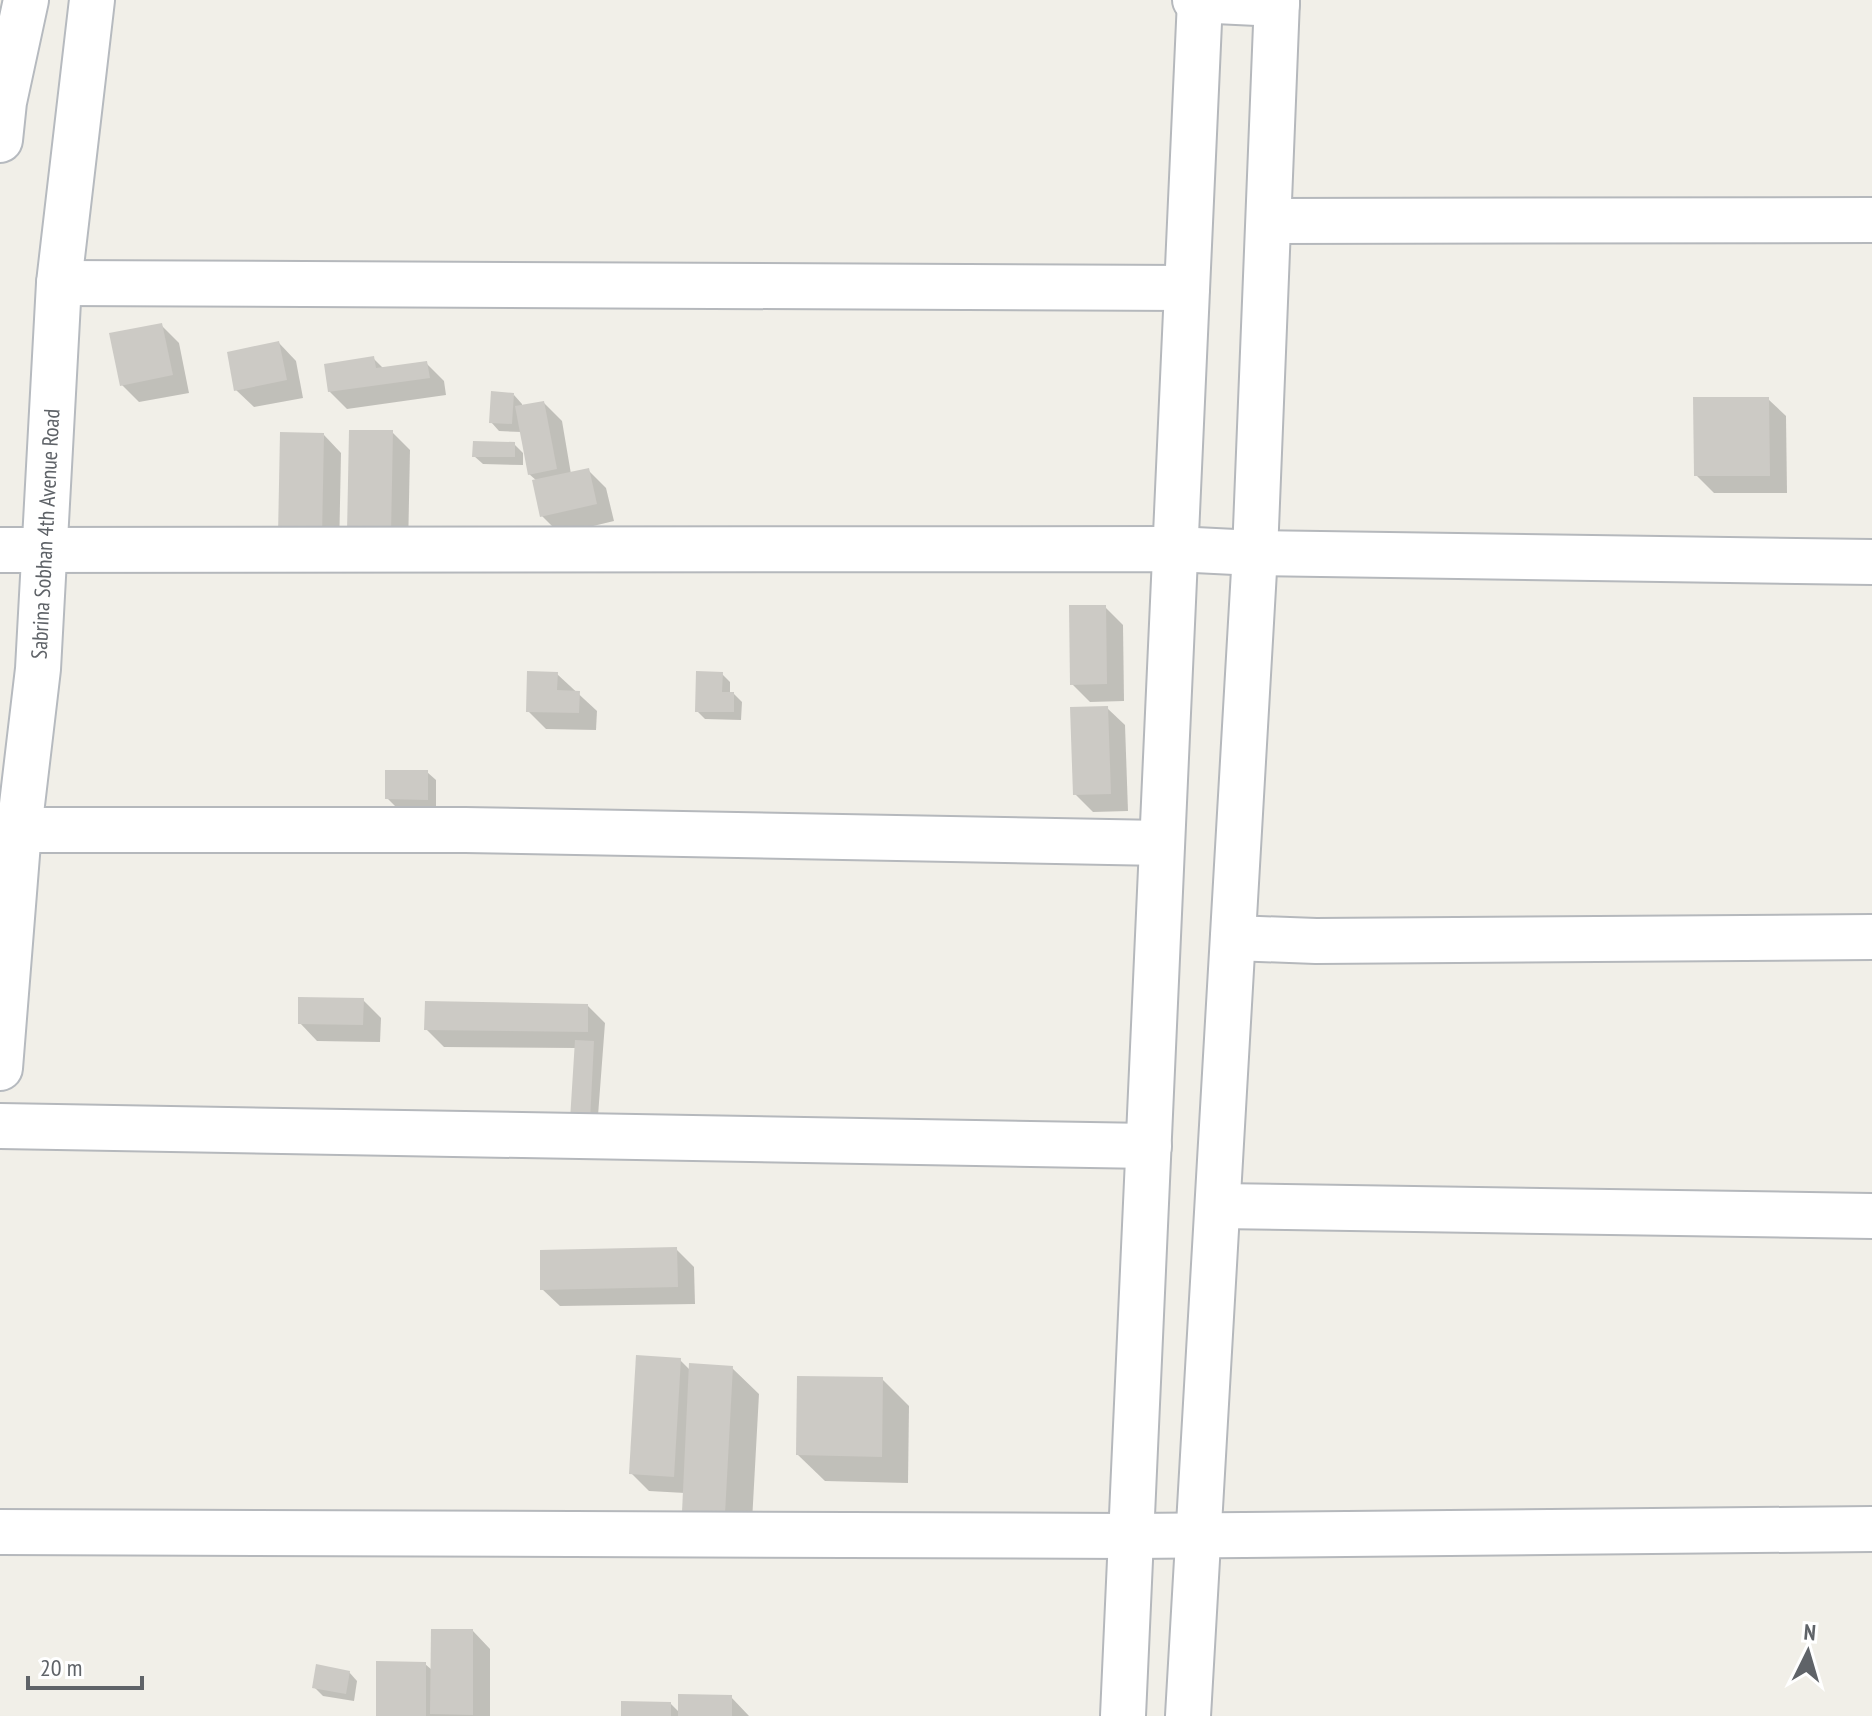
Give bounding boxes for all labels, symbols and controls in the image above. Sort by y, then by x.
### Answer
street label: Sabrina Sobhan 4th Avenue Road [24,408,66,660]
north arrow [1768,1612,1848,1692]
text: N [1803,1618,1817,1647]
scale bar [28,1640,142,1690]
text: 20 m [40,1652,82,1683]

